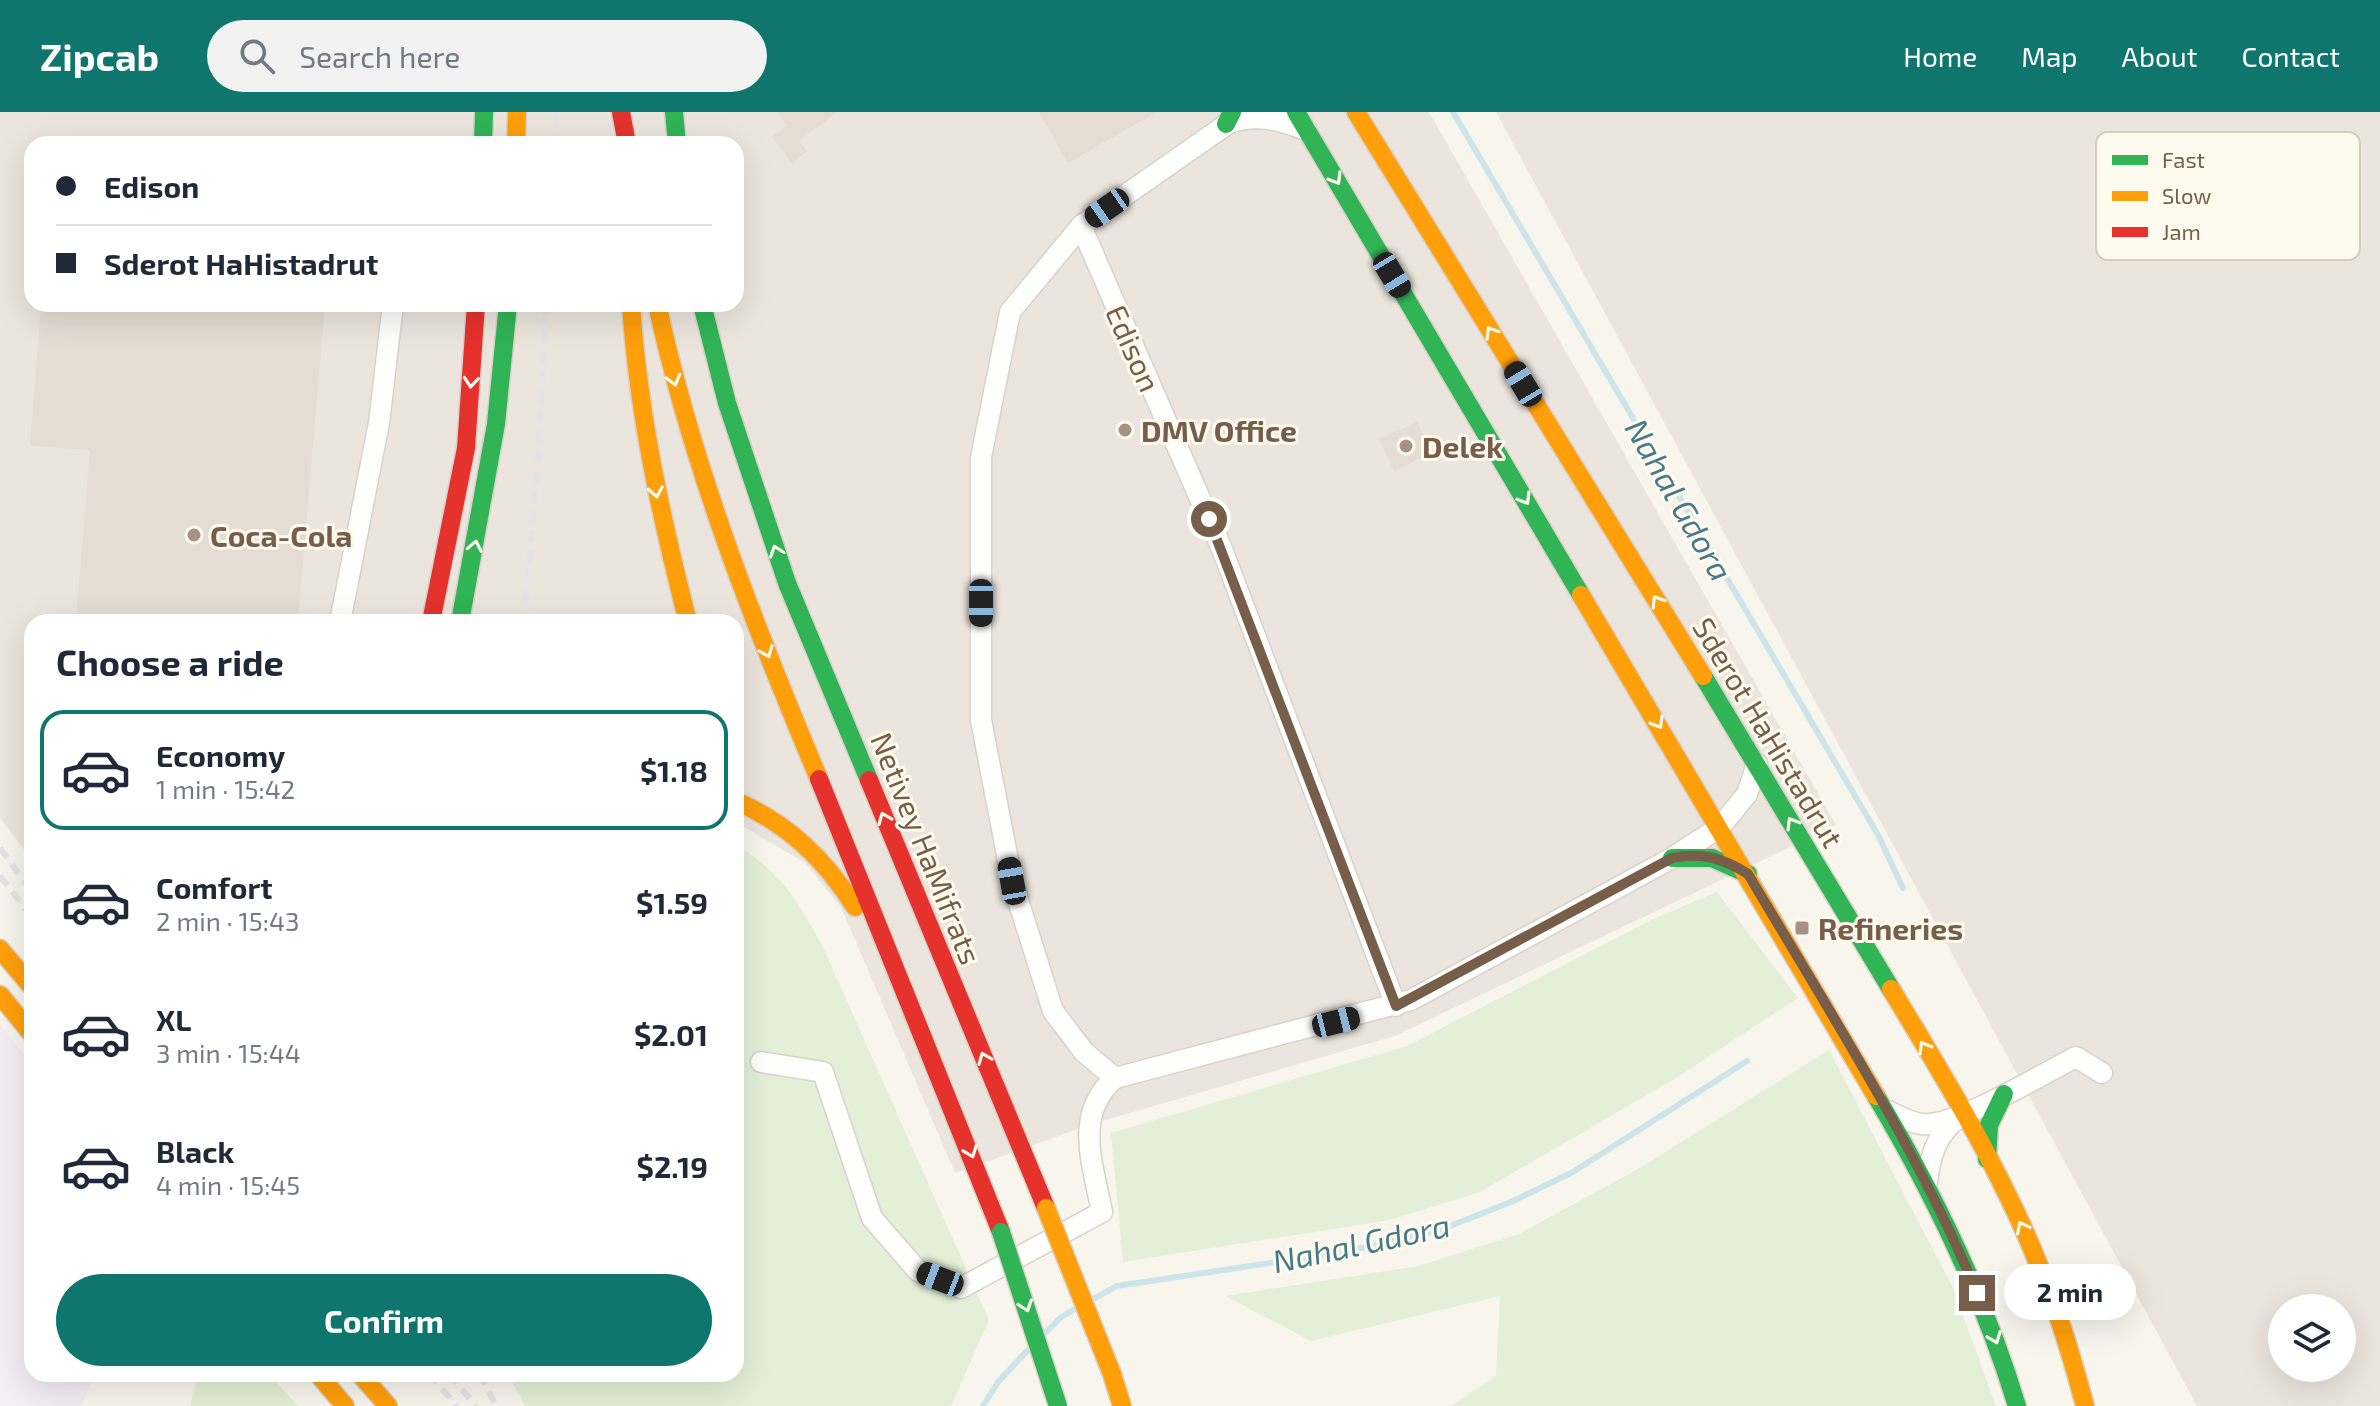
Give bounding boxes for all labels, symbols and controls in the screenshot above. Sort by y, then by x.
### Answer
search box [207,20,767,92]
text: Zipcab [40,33,159,79]
icon: search [235,34,279,78]
text: Search here [299,38,460,74]
text: Home [1903,39,1977,73]
text: Map [2021,39,2078,73]
text: About [2122,39,2197,73]
text: Contact [2241,39,2340,73]
legend [2096,132,2360,260]
text: Fast [2162,146,2205,172]
text: Edison [104,168,199,204]
one-way arrow [1326,170,1342,185]
text: Slow [2162,182,2211,208]
car [1080,184,1134,232]
text: Jam [2162,218,2201,244]
text: Sderot HaHistadrut [104,245,378,281]
car [1369,248,1415,302]
street label: Edison [1099,299,1169,397]
one-way arrow [1485,326,1501,341]
car [1500,357,1546,411]
one-way arrow [665,373,681,387]
one-way arrow [463,376,480,389]
water label: Nahal Gdora [1618,411,1742,587]
place label: DMV Office [1141,412,1297,448]
marker: DMV Office [1116,421,1134,439]
place label: Delek [1422,428,1503,464]
marker: Delek [1397,437,1415,455]
one-way arrow [647,485,664,499]
one-way arrow [1516,490,1531,505]
route start [1191,501,1227,537]
place label: Coca-Cola [210,517,352,553]
marker: Coca-Cola [185,526,203,544]
one-way arrow [466,539,483,552]
one-way arrow [769,545,786,559]
car [969,579,993,627]
one-way arrow [1651,595,1666,610]
street label: Sderot HaHistadrut [1686,611,1852,853]
text: Choose a ride [56,640,284,683]
one-way arrow [757,644,773,659]
one-way arrow [1648,714,1664,729]
street label: Netivey HaMifrats [864,727,990,969]
icon: car [60,734,132,806]
text: Economy [156,737,285,773]
text: $1.18 [640,752,708,788]
text: 1 min · 15:42 [156,773,295,804]
one-way arrow [878,812,894,826]
one-way arrow [1786,817,1801,832]
car [996,855,1028,907]
icon: car [60,866,132,938]
text: Comfort [156,869,273,905]
text: $1.59 [636,884,708,920]
text: 2 min · 15:43 [156,905,299,936]
place label: Refineries [1818,910,1963,946]
marker: Refineries [1793,919,1811,937]
icon: car [60,998,132,1070]
text: XL [156,1001,191,1037]
car [1310,1005,1362,1039]
text: $2.01 [634,1016,708,1052]
text: 3 min · 15:44 [156,1037,301,1068]
one-way arrow [1918,1041,1934,1056]
one-way arrow [977,1052,993,1067]
icon: car [60,1130,132,1202]
text: Black [156,1133,234,1169]
one-way arrow [961,1145,978,1159]
text: $2.19 [636,1148,708,1184]
text: 4 min · 15:45 [156,1169,300,1200]
water label: Nahal Gdora [1269,1205,1453,1279]
one-way arrow [2016,1221,2031,1236]
car [913,1259,967,1299]
callout: 2 min [2005,1265,2137,1321]
button: Confirm [56,1274,712,1366]
route end [1959,1275,1995,1311]
text: 2 min [2037,1276,2103,1307]
map controls [2268,1294,2356,1382]
button: layers [2268,1294,2356,1382]
one-way arrow [1016,1299,1032,1313]
one-way arrow [1985,1330,2002,1344]

